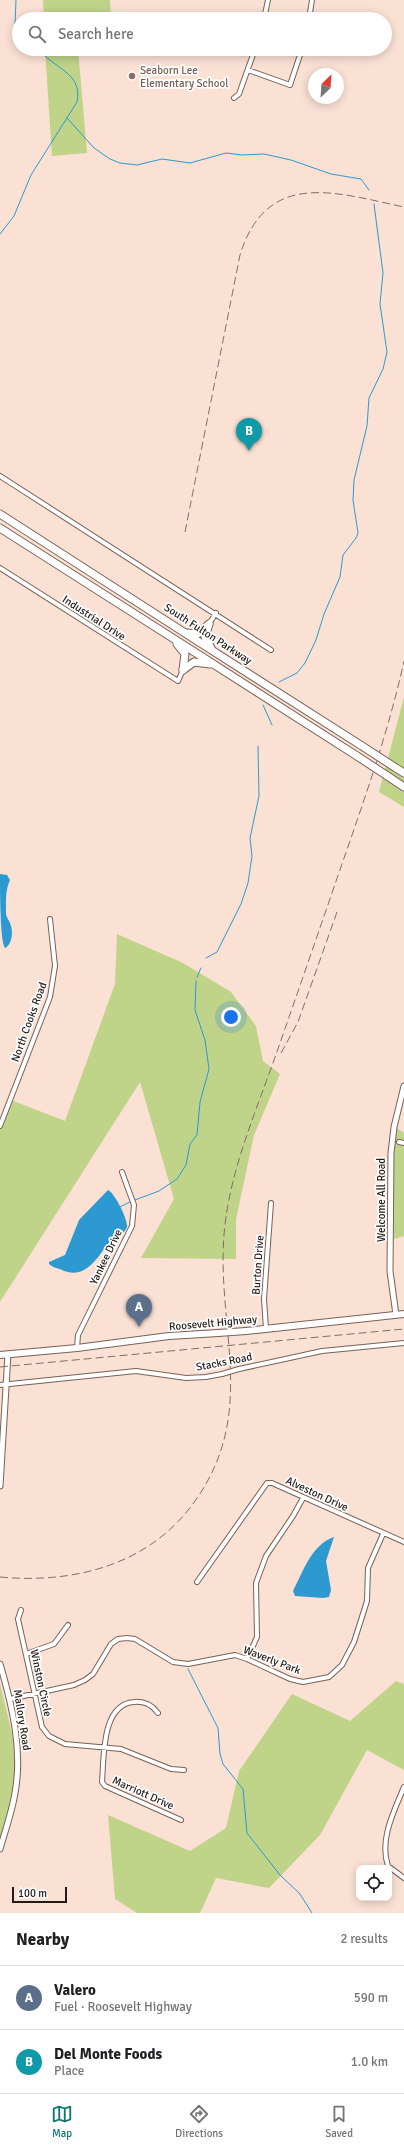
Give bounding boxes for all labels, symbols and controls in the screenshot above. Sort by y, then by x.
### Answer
search box [12,12,392,56]
icon: search [26,23,48,45]
text: Search here [58,25,134,43]
place label: Seaborn Lee Elementary School [140,64,228,90]
north arrow [308,68,344,104]
marker: Seaborn Lee Elementary School [127,71,137,81]
pin: B [236,418,262,451]
street label: Industrial Drive [60,593,128,643]
street label: South Fulton Parkway [162,601,255,668]
street label: North Cooks Road [9,980,50,1064]
your location [221,1007,241,1027]
street label: Welcome All Road [375,1158,388,1242]
street label: Yankee Drive [87,1227,125,1287]
street label: Burton Drive [249,1235,267,1295]
pin: A [126,1294,152,1327]
street label: Roosevelt Highway [168,1313,258,1333]
street label: Stacks Road [195,1350,253,1374]
street label: Alveston Drive [284,1474,350,1514]
street label: Waverly Park [241,1643,303,1677]
street label: Winston Circle [28,1648,54,1718]
street label: Mallory Road [11,1688,33,1752]
street label: Marriott Drive [110,1774,176,1812]
map controls [356,1865,392,1901]
button: locate [356,1865,392,1901]
scale bar [12,1885,67,1904]
text: 100 m [18,1887,47,1900]
text: Nearby [16,1929,69,1950]
text: 2 results [340,1931,388,1947]
text: Valero [54,1981,96,1999]
text: A [25,1990,33,2006]
text: 590 m [354,1990,388,2006]
text: Fuel · Roosevelt Highway [54,1999,192,2015]
text: Del Monte Foods [54,2045,162,2063]
text: B [25,2054,33,2070]
text: 1.0 km [351,2054,388,2070]
text: Place [54,2063,84,2079]
tab: Map [51,2103,73,2140]
tab: Directions [175,2103,223,2140]
tab: Saved [325,2103,353,2140]

